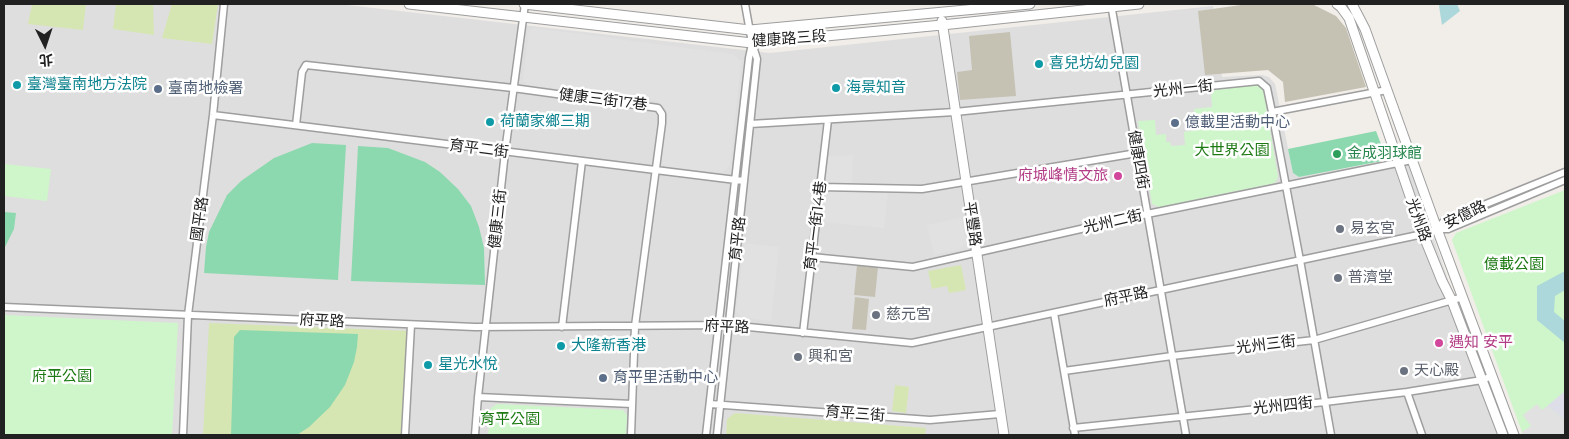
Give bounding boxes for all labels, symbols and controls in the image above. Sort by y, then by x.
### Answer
north arrow [20,20,70,70]
street label: 健康路三段 [751,27,827,51]
text: 北 [38,50,54,69]
place label: 喜兒坊幼兒園 [1049,55,1139,73]
marker: 喜兒坊幼兒園 [1033,58,1045,70]
place label: 臺灣臺南地方法院 [27,76,147,94]
street label: 光州一街 [1152,77,1214,101]
marker: 臺灣臺南地方法院 [11,79,23,91]
place label: 海景知音 [846,79,906,97]
place label: 臺南地檢署 [168,80,243,98]
marker: 海景知音 [830,82,842,94]
marker: 臺南地檢署 [152,83,164,95]
street label: 健康三街17巷 [558,86,648,114]
place label: 荷蘭家鄉三期 [500,113,590,131]
place label: 億載里活動中心 [1185,114,1290,132]
marker: 荷蘭家鄉三期 [484,116,496,128]
marker: 億載里活動中心 [1169,117,1181,129]
street label: 健康四街 [1124,129,1152,191]
street label: 育平二街 [448,136,510,162]
park label: 大世界公園 [1195,142,1269,160]
place label: 金成羽球館 [1347,145,1422,163]
marker: 金成羽球館 [1331,148,1343,160]
place label: 府城峰情文旅 [1018,167,1108,185]
marker: 府城峰情文旅 [1112,170,1124,182]
street label: 育平一街14巷 [802,180,830,272]
street label: 健康三街 [486,188,510,250]
street label: 國平路 [188,195,212,243]
street label: 光州路 [1402,196,1434,244]
street label: 安億路 [1441,197,1489,233]
street label: 平豐路 [960,200,984,248]
street label: 光州二街 [1082,206,1144,238]
street label: 育平路 [727,216,749,262]
place label: 易玄宮 [1350,220,1395,238]
marker: 易玄宮 [1334,223,1346,235]
park label: 億載公園 [1484,256,1544,274]
place label: 普濟堂 [1348,269,1393,287]
marker: 普濟堂 [1332,272,1344,284]
street label: 府平路 [1102,284,1150,310]
place label: 慈元宮 [886,306,931,324]
marker: 慈元宮 [870,309,882,321]
street label: 府平路 [299,311,345,331]
street label: 府平路 [704,317,750,337]
street label: 光州三街 [1235,332,1297,358]
place label: 遇知 安平 [1449,334,1513,352]
place label: 大隆新香港 [571,337,646,355]
marker: 遇知 安平 [1433,337,1445,349]
marker: 大隆新香港 [555,340,567,352]
place label: 興和宮 [808,348,853,366]
marker: 興和宮 [792,351,804,363]
place label: 星光水悅 [438,356,498,374]
marker: 星光水悅 [422,359,434,371]
place label: 天心殿 [1414,362,1459,380]
marker: 天心殿 [1398,365,1410,377]
park label: 府平公園 [32,368,92,386]
place label: 育平里活動中心 [613,369,718,387]
marker: 育平里活動中心 [597,372,609,384]
street label: 光州四街 [1252,394,1314,418]
street label: 育平三街 [824,403,886,425]
park label: 育平公園 [480,411,540,429]

